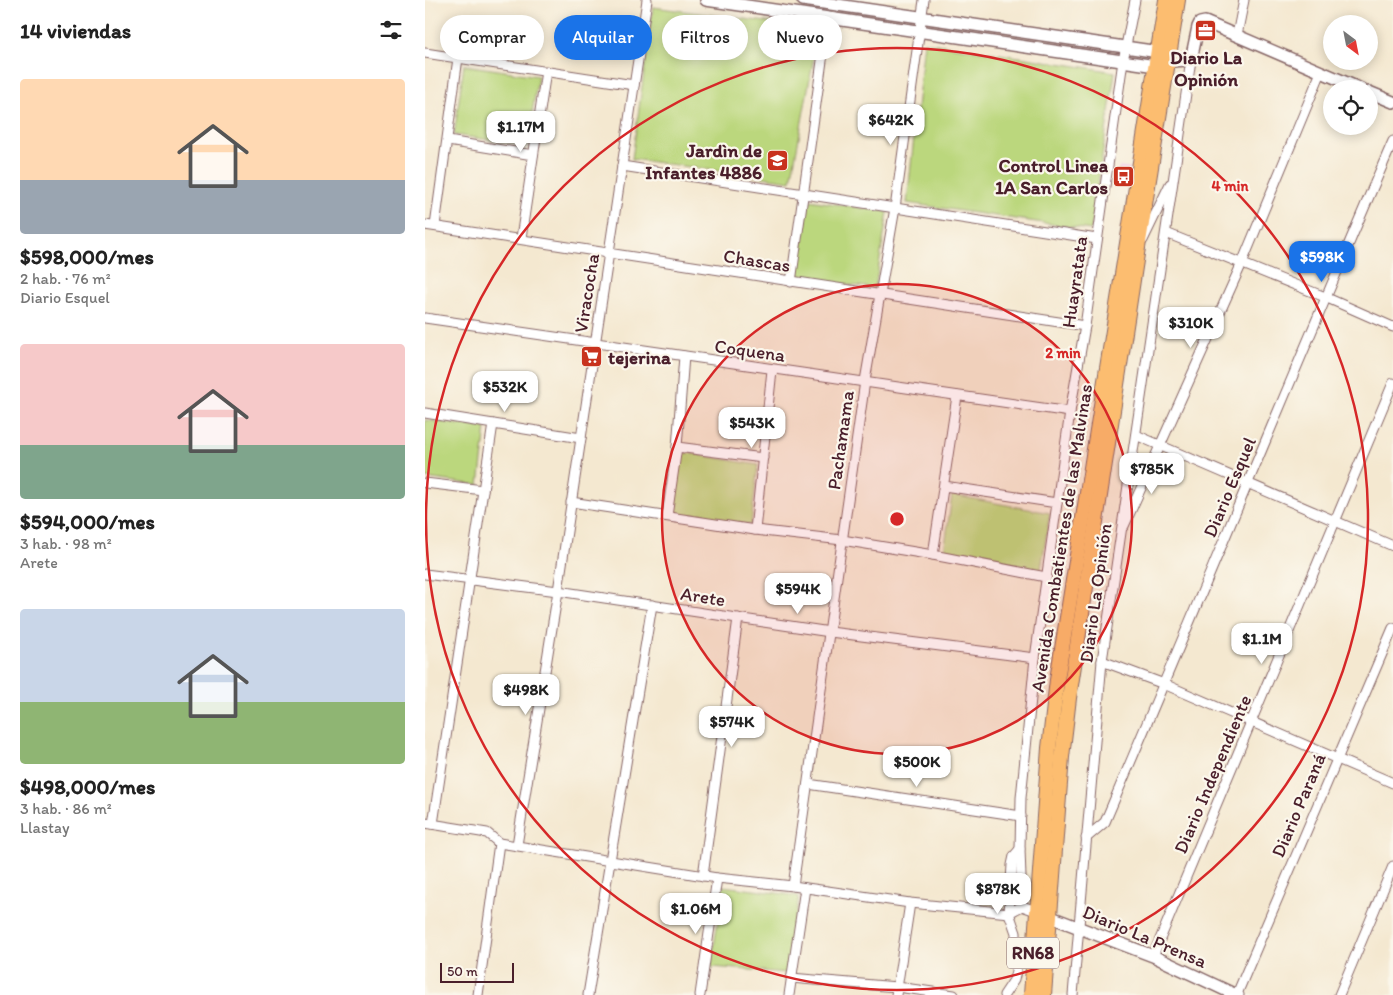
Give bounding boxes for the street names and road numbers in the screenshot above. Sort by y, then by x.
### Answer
street label: Huayratata [1057,235,1092,329]
street label: Chascas [722,244,792,277]
street label: Viracocha [569,252,604,335]
street label: Coquena [713,334,787,367]
street label: Avenida Combatientes de las Malvinas [1026,382,1097,694]
street label: Pachamama [822,389,859,491]
street label: Diario Esquel [1198,433,1261,541]
street label: Diario La Opinión [1074,522,1117,664]
street label: Arete [679,582,727,611]
street label: Diario Independiente [1169,691,1256,857]
street label: Diario Paraná [1266,749,1331,861]
street label: Diario La Prensa [1079,900,1210,973]
road number: RN68 [1007,938,1059,968]

